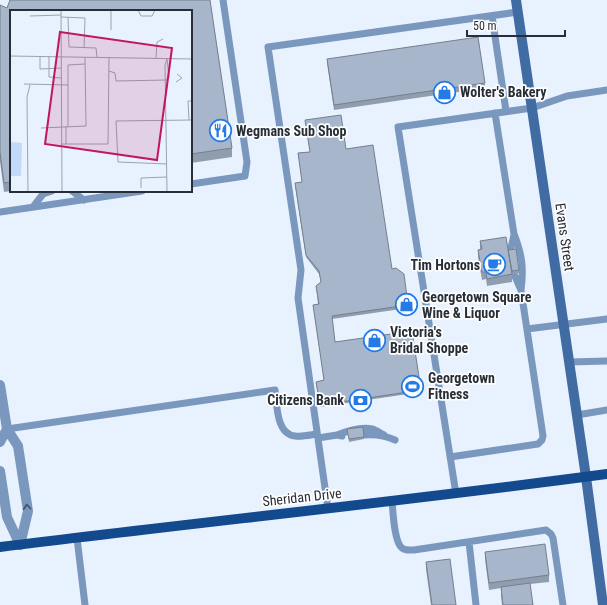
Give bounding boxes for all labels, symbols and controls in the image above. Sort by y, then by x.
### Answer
inset map [10,10,192,192]
scale bar [467,12,565,38]
text: 50 m [473,19,497,33]
shop icon: Wolter's Bakery [432,79,458,105]
place label: Wolter's Bakery [460,84,547,100]
restaurant icon: Wegmans Sub Shop [207,118,233,144]
place label: Wegmans Sub Shop [236,123,346,139]
street label: Evans Street [552,202,578,272]
cafe icon: Tim Hortons [482,252,508,278]
place label: Tim Hortons [410,257,480,273]
place label: Georgetown Square Wine & Liquor [422,289,532,321]
shop icon: Georgetown Square Wine & Liquor [393,292,419,318]
place label: Victoria's Bridal Shoppe [390,324,469,356]
shop icon: Victoria's Bridal Shoppe [362,327,388,353]
place label: Georgetown Fitness [428,370,495,402]
sports icon: Georgetown Fitness [399,373,425,399]
bank icon: Citizens Bank [347,387,373,413]
place label: Citizens Bank [267,392,344,408]
street label: Sheridan Drive [262,485,343,509]
one-way arrow [22,504,31,510]

